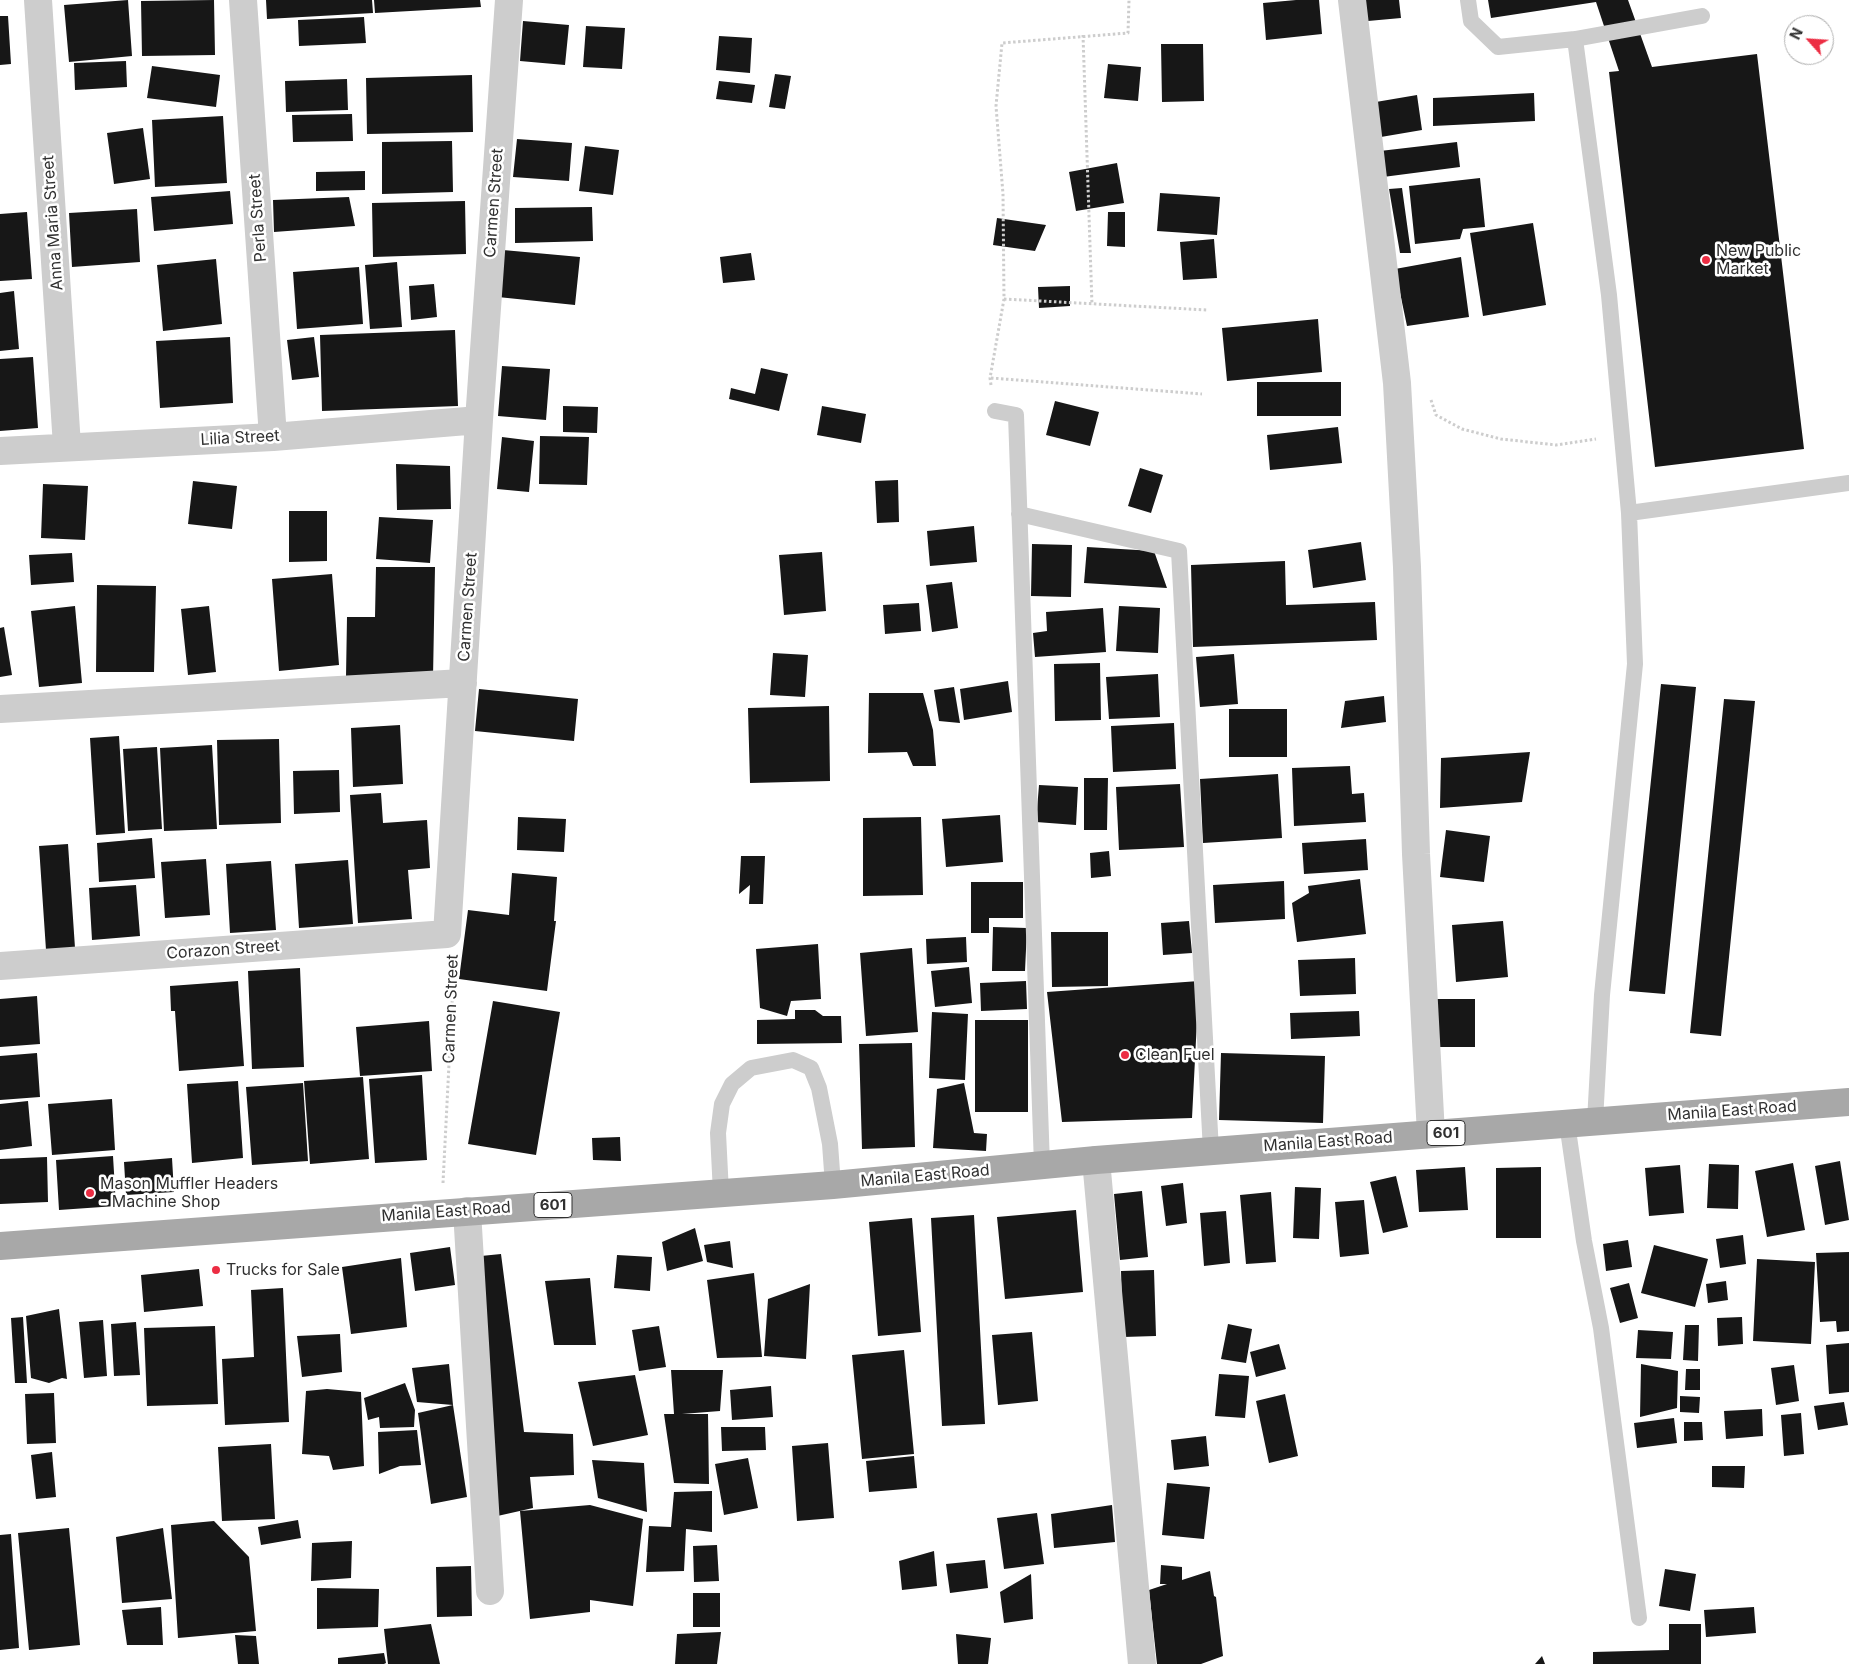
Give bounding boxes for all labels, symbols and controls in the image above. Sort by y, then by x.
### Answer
north arrow [1784,15,1834,65]
text: N [1786,25,1806,42]
street label: Carmen Street [481,148,507,258]
street label: Anna Maria Street [39,155,67,291]
street label: Perla Street [245,173,271,263]
place label: New Public Market [1716,241,1801,279]
marker: New Public Market [1700,254,1712,266]
street label: Lilia Street [200,426,280,450]
street label: Carmen Street [455,552,481,662]
street label: Corazon Street [166,936,280,964]
street label: Carmen Street [439,954,463,1064]
place label: Clean Fuel [1135,1045,1215,1065]
marker: Clean Fuel [1119,1049,1131,1061]
street label: Manila East Road [1667,1097,1797,1125]
road number: 601 [1427,1120,1465,1146]
street label: Manila East Road [1263,1128,1393,1156]
street label: Manila East Road [860,1161,990,1191]
place label: Mason Muffler Headers - Machine Shop [100,1174,278,1212]
marker: Mason Muffler Headers - Machine Shop [84,1187,96,1199]
road number: 601 [534,1192,572,1218]
street label: Manila East Road [381,1198,511,1226]
place label: Trucks for Sale [226,1260,340,1280]
marker: Trucks for Sale [210,1264,222,1276]

